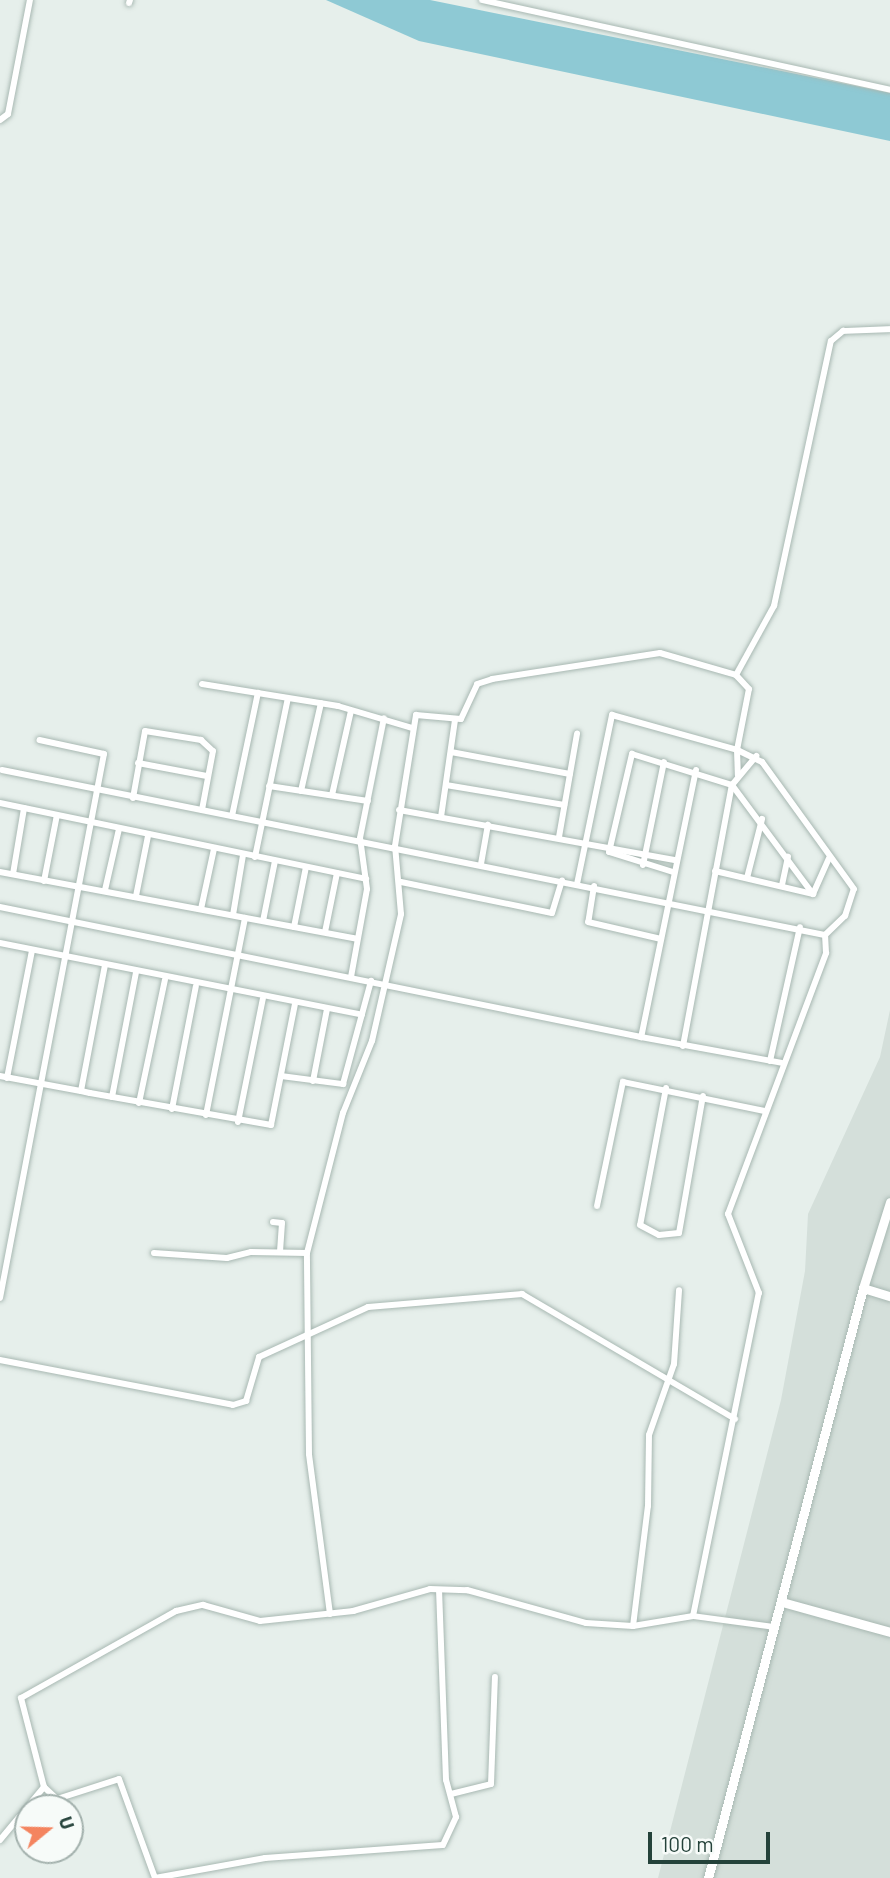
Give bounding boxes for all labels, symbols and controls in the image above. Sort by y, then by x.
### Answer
north arrow [14,1794,84,1864]
text: U [55,1813,80,1832]
scale bar [652,1818,774,1862]
text: 100 m [661,1831,714,1856]

